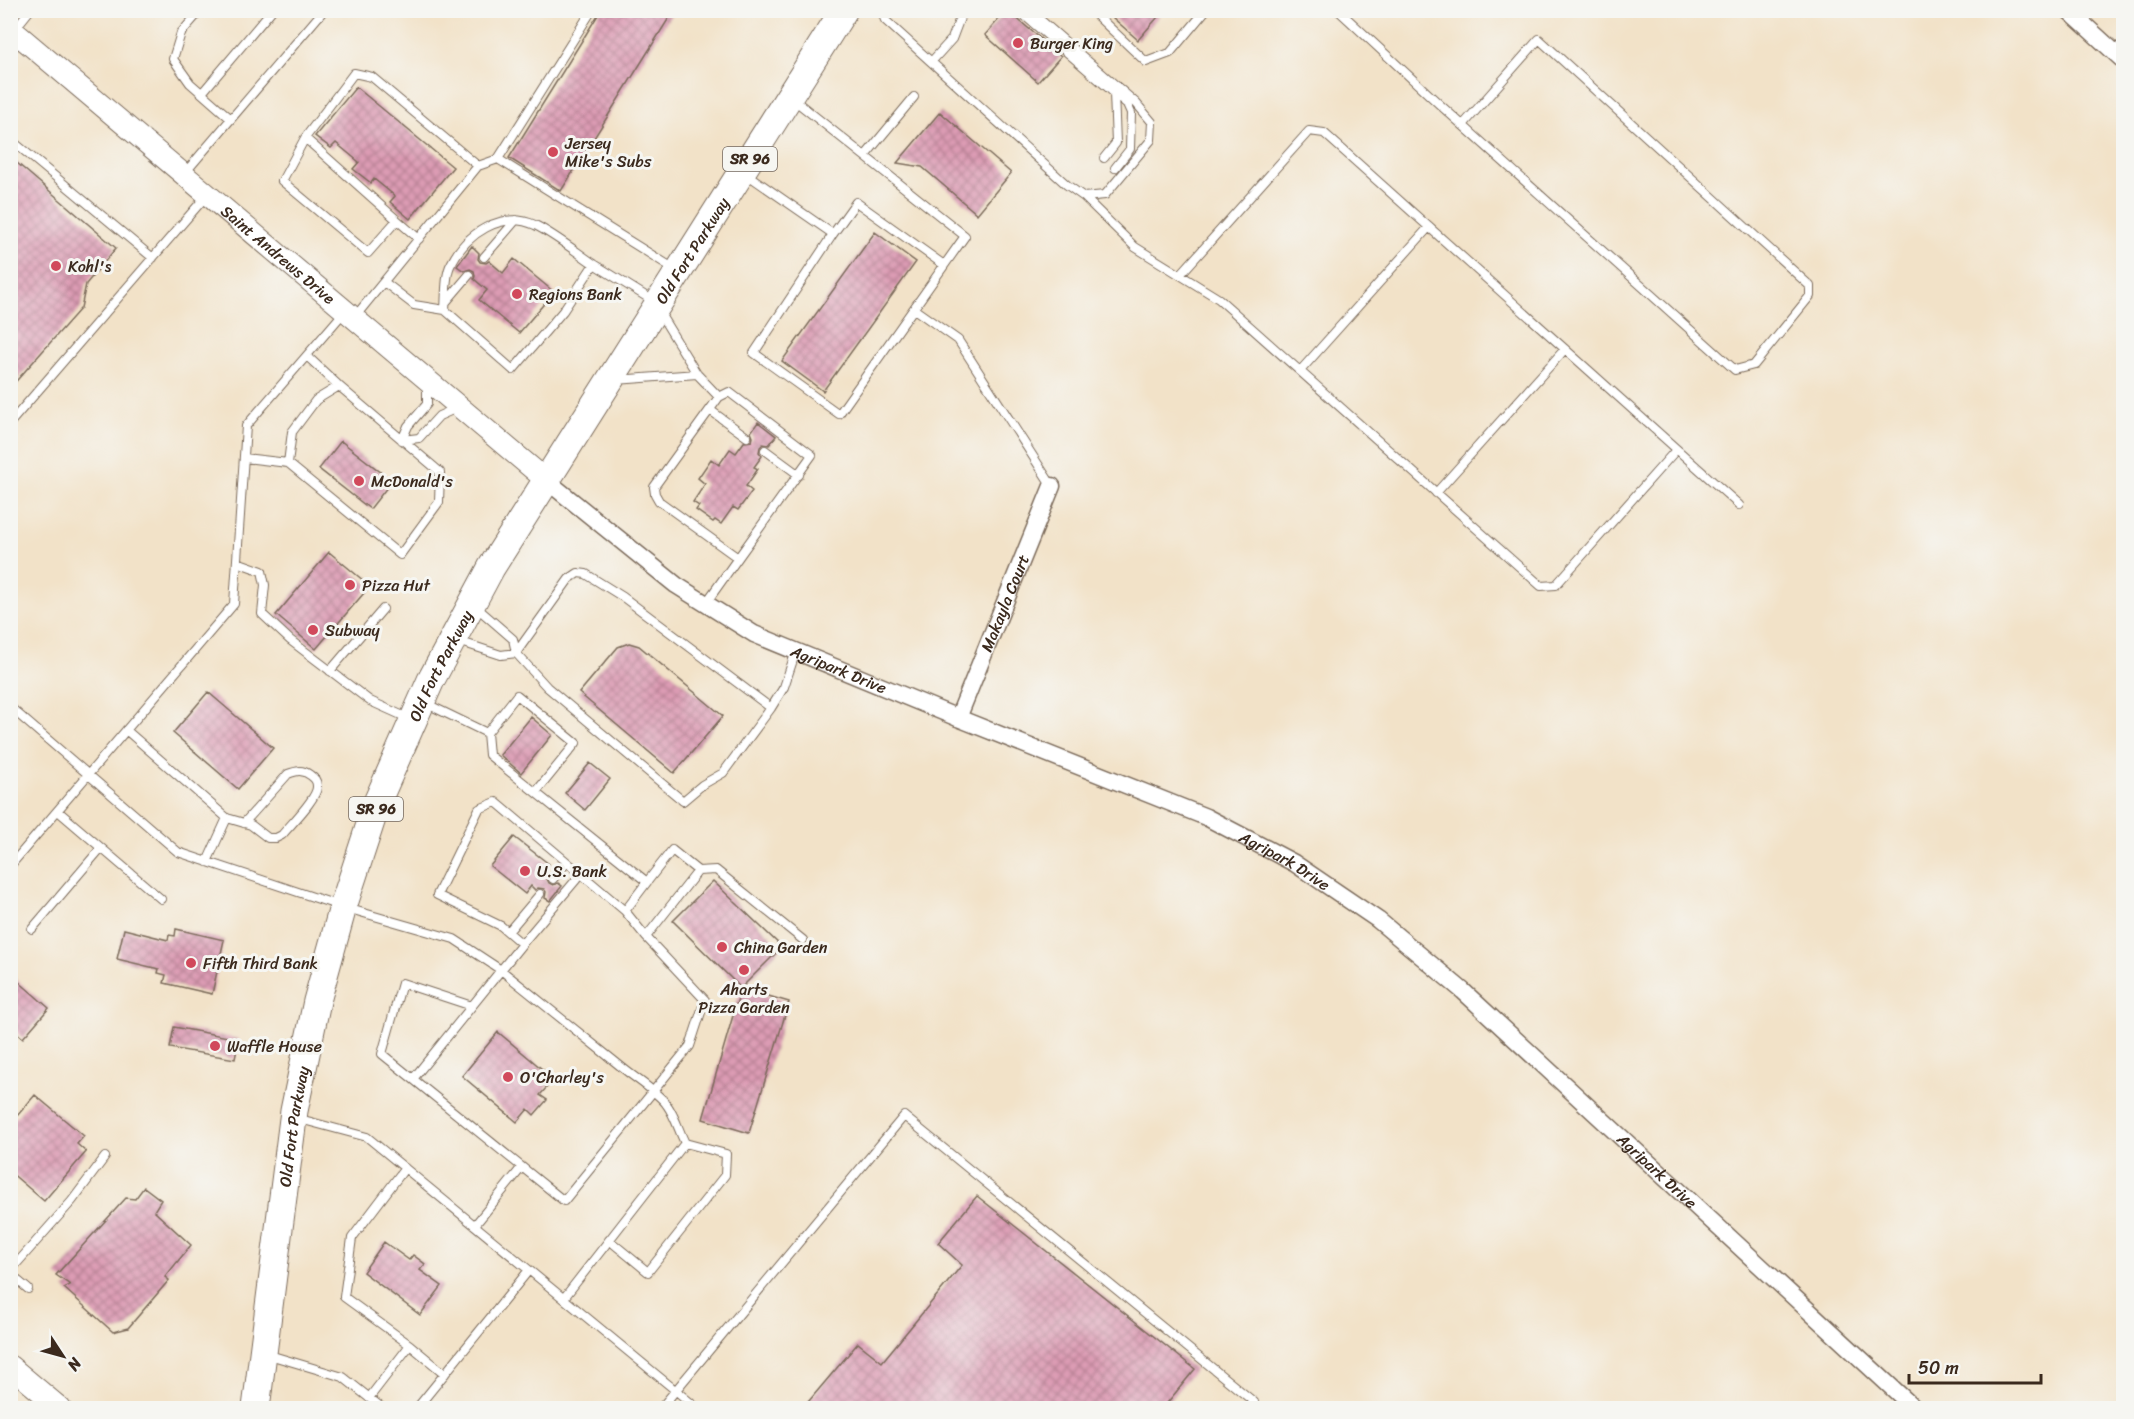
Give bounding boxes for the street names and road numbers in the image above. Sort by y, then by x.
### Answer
road number: SR 96 [723,147,777,171]
street label: Old Fort Parkway [647,191,738,310]
street label: Saint Andrews Drive [214,197,342,312]
street label: Makayla Court [972,550,1038,656]
street label: Old Fort Parkway [400,604,481,726]
street label: Agripark Drive [785,636,891,702]
road number: SR 96 [349,797,403,821]
street label: Agripark Drive [1233,822,1336,899]
street label: Old Fort Parkway [270,1063,318,1189]
street label: Agripark Drive [1609,1125,1704,1216]

